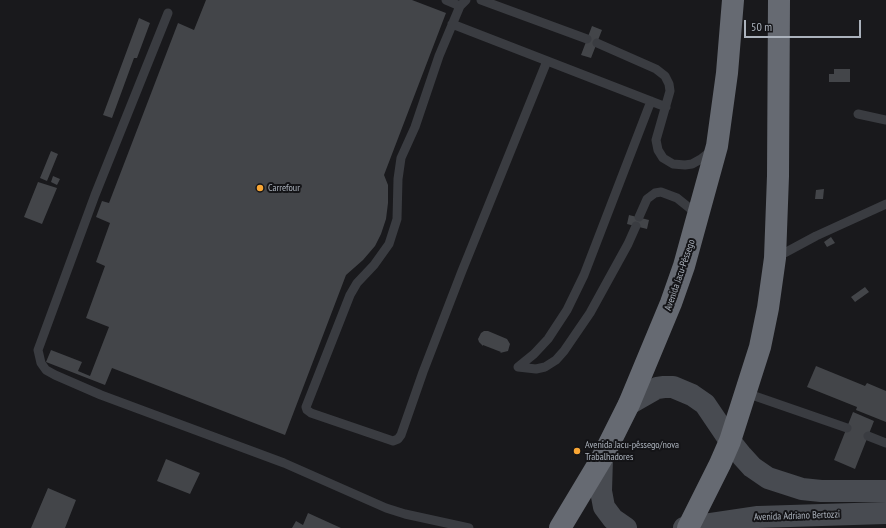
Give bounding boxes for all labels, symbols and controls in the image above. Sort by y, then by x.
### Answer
scale bar [746,12,863,38]
text: 50 m [751,19,772,34]
place label: Carrefour [268,182,300,194]
marker: Carrefour [255,183,265,193]
street label: Avenida Jacu-Pêssego [662,238,698,312]
place label: Avenida Jacu-pêssego/nova Trabalhadores [585,439,679,462]
marker: Avenida Jacu-pêssego/nova Trabalhadores [572,446,582,456]
street label: Avenida Adriano Bertozzi [754,508,840,524]

